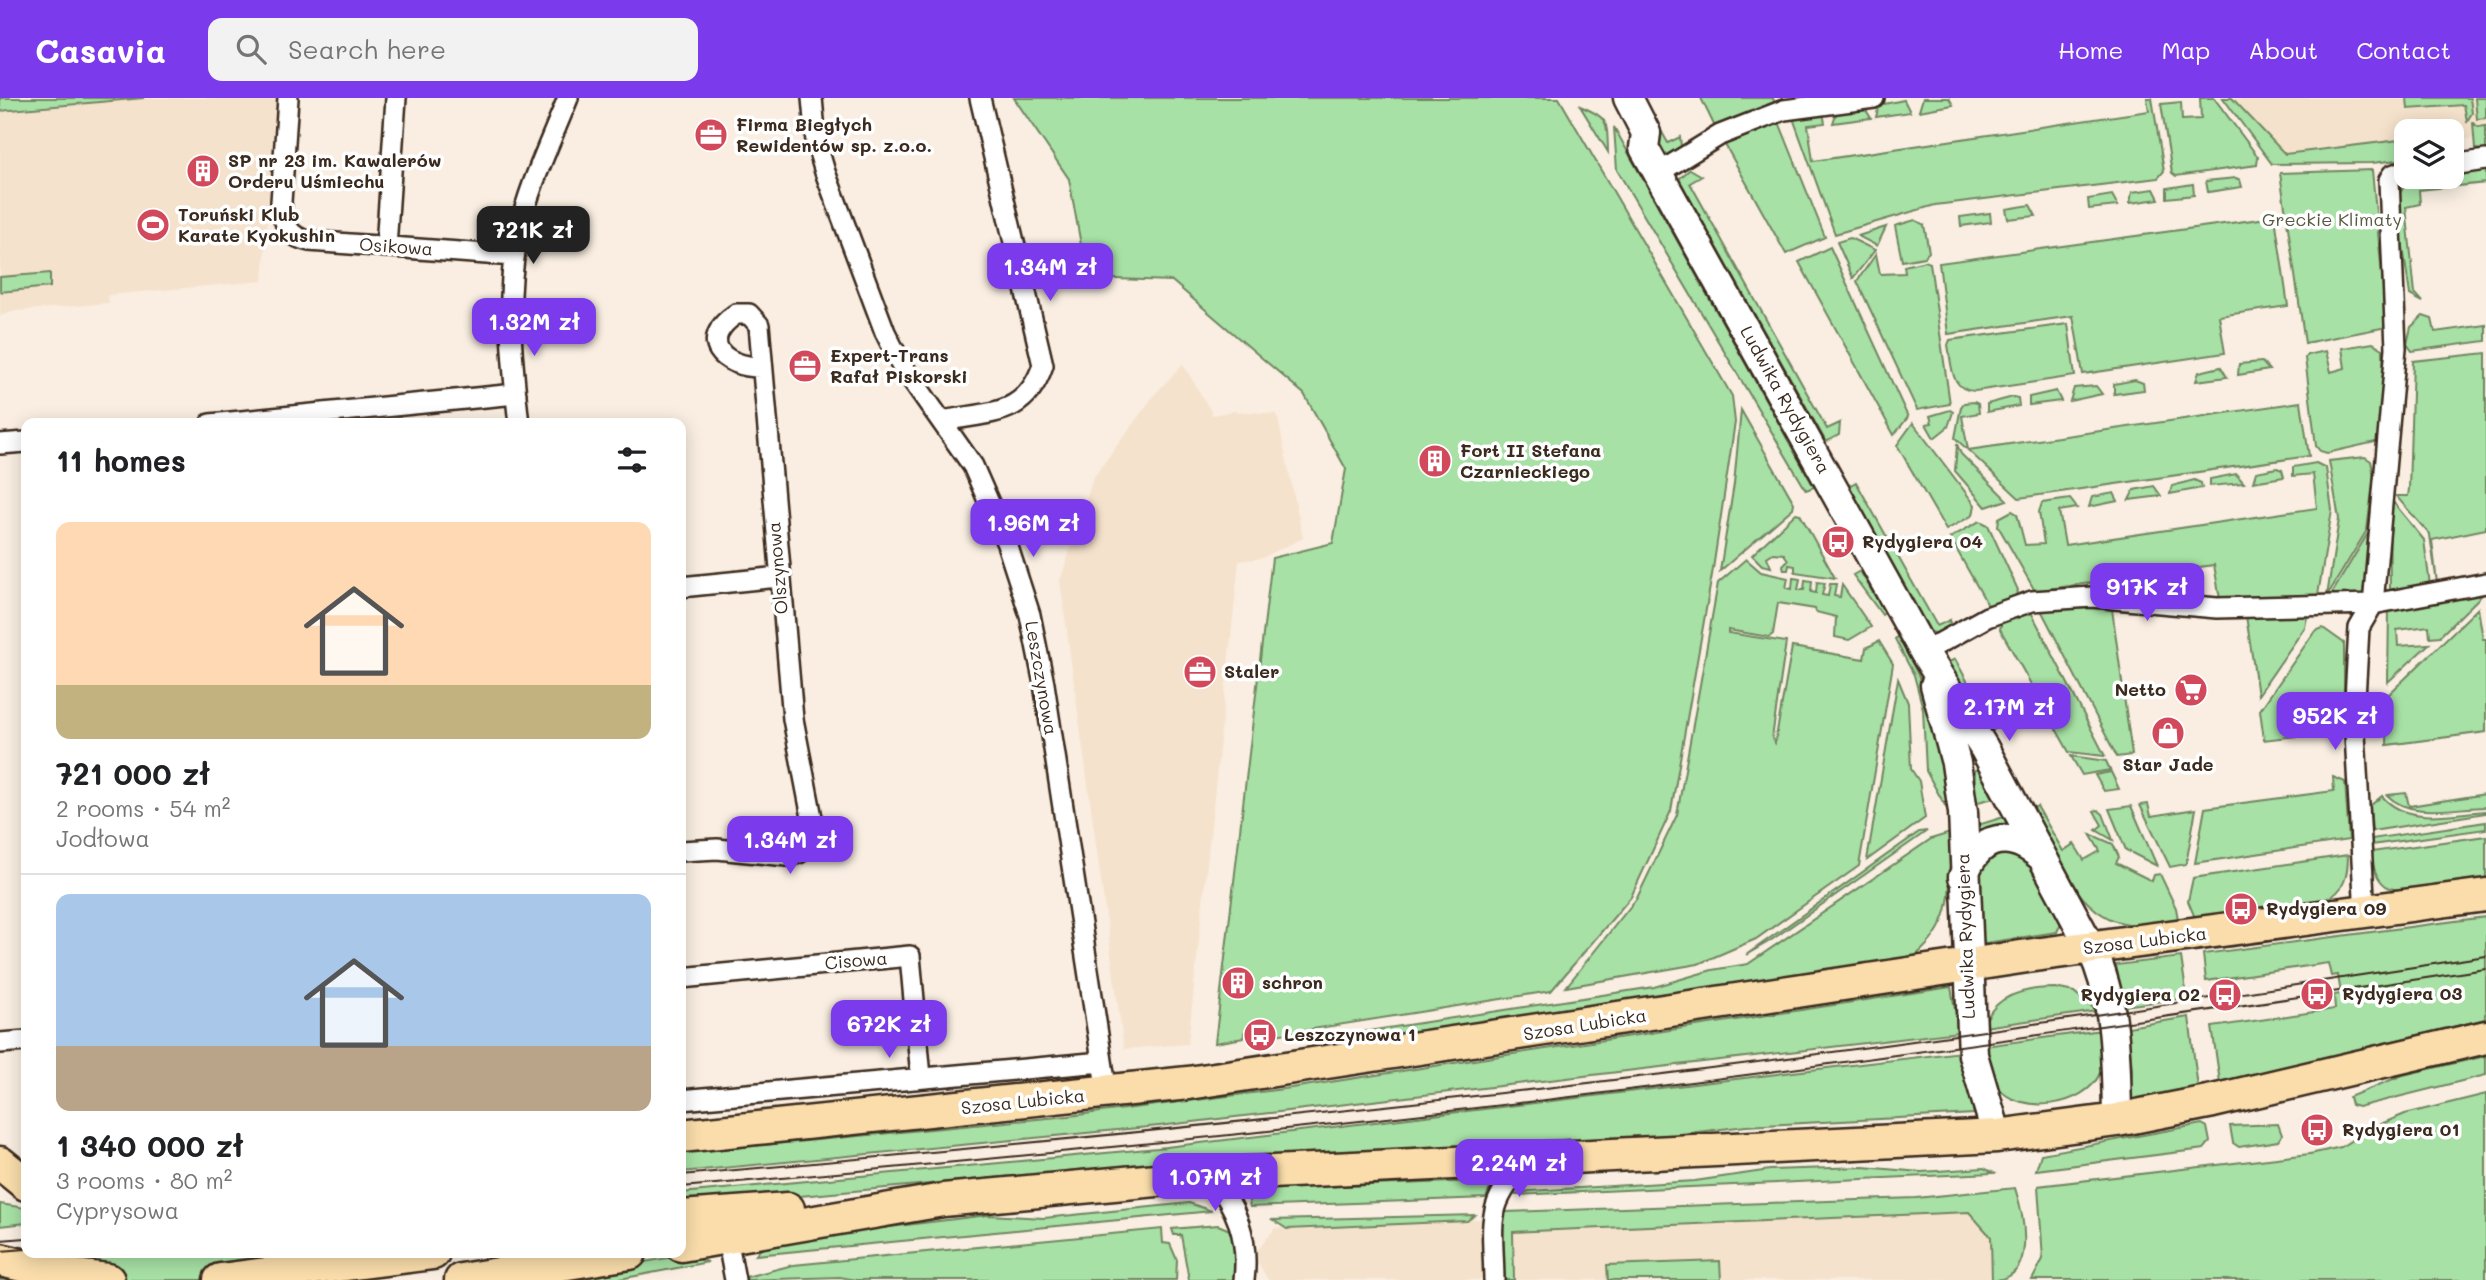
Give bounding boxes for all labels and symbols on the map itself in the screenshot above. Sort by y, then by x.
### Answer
place label: Firma Biegłych Rewidentów sp. z.o.o. [736,112,932,157]
office icon: Firma Biegłych Rewidentów sp. z.o.o. [692,116,730,154]
place label: SP nr 23 im. Kawalerów Orderu Uśmiechu [228,148,442,193]
building icon: SP nr 23 im. Kawalerów Orderu Uśmiechu [184,152,222,190]
place label: Toruński Klub Karate Kyokushin [178,202,335,247]
sports icon: Toruński Klub Karate Kyokushin [134,206,172,244]
pin: 721K zł [468,206,598,266]
park label: Greckie Klimaty [2262,207,2402,231]
street label: Osikowa [358,231,434,261]
pin: 1.34M zł [978,244,1122,303]
pin: 1.32M zł [462,299,606,358]
street label: Ludwika Rydygiera [1735,321,1837,478]
place label: Expert-Trans Rafał Piskorski [830,343,968,388]
office icon: Expert-Trans Rafał Piskorski [786,347,824,385]
place label: Fort II Stefana Czarnieckiego [1460,438,1601,483]
building icon: Fort II Stefana Czarnieckiego [1416,442,1454,480]
pin: 1.96M zł [961,500,1105,559]
street label: Olszynowa [761,521,793,615]
bus stop icon: Rydygiera 04 [1819,523,1857,561]
place label: Rydygiera 04 [1862,529,1983,553]
pin: 917K zł [2082,564,2212,623]
street label: Leszczynowa [1020,619,1064,737]
office icon: Staler [1181,653,1219,691]
place label: Staler [1224,659,1279,683]
supermarket icon: Netto [2172,671,2210,709]
place label: Netto [2115,677,2166,701]
pin: 2.17M zł [1937,684,2081,743]
pin: 952K zł [2270,692,2400,752]
shop icon: Star Jade [2149,714,2187,752]
place label: Star Jade [2122,752,2214,776]
pin: 1.34M zł [718,816,862,876]
street label: Ludwika Rydygiera [1950,853,1980,1019]
bus stop icon: Rydygiera 09 [2222,890,2260,928]
place label: Rydygiera 09 [2266,896,2386,920]
street label: Szosa Lubicka [2082,921,2208,959]
street label: Cisowa [824,945,888,975]
building icon: schron [1219,964,1257,1002]
place label: schron [1262,970,1323,994]
bus stop icon: Rydygiera 03 [2298,975,2336,1013]
bus stop icon: Rydygiera 02 [2206,976,2244,1014]
place label: Rydygiera 03 [2342,981,2462,1005]
place label: Rydygiera 02 [2081,982,2200,1006]
pin: 672K zł [824,1000,954,1060]
street label: Szosa Lubicka [1522,1002,1648,1046]
bus stop icon: Leszczynowa 1 [1241,1016,1279,1054]
place label: Leszczynowa 1 [1284,1022,1416,1046]
street label: Szosa Lubicka [960,1083,1086,1119]
bus stop icon: Rydygiera 01 [2298,1111,2336,1149]
place label: Rydygiera 01 [2342,1117,2459,1141]
pin: 2.24M zł [1447,1140,1591,1199]
pin: 1.07M zł [1143,1154,1287,1213]

